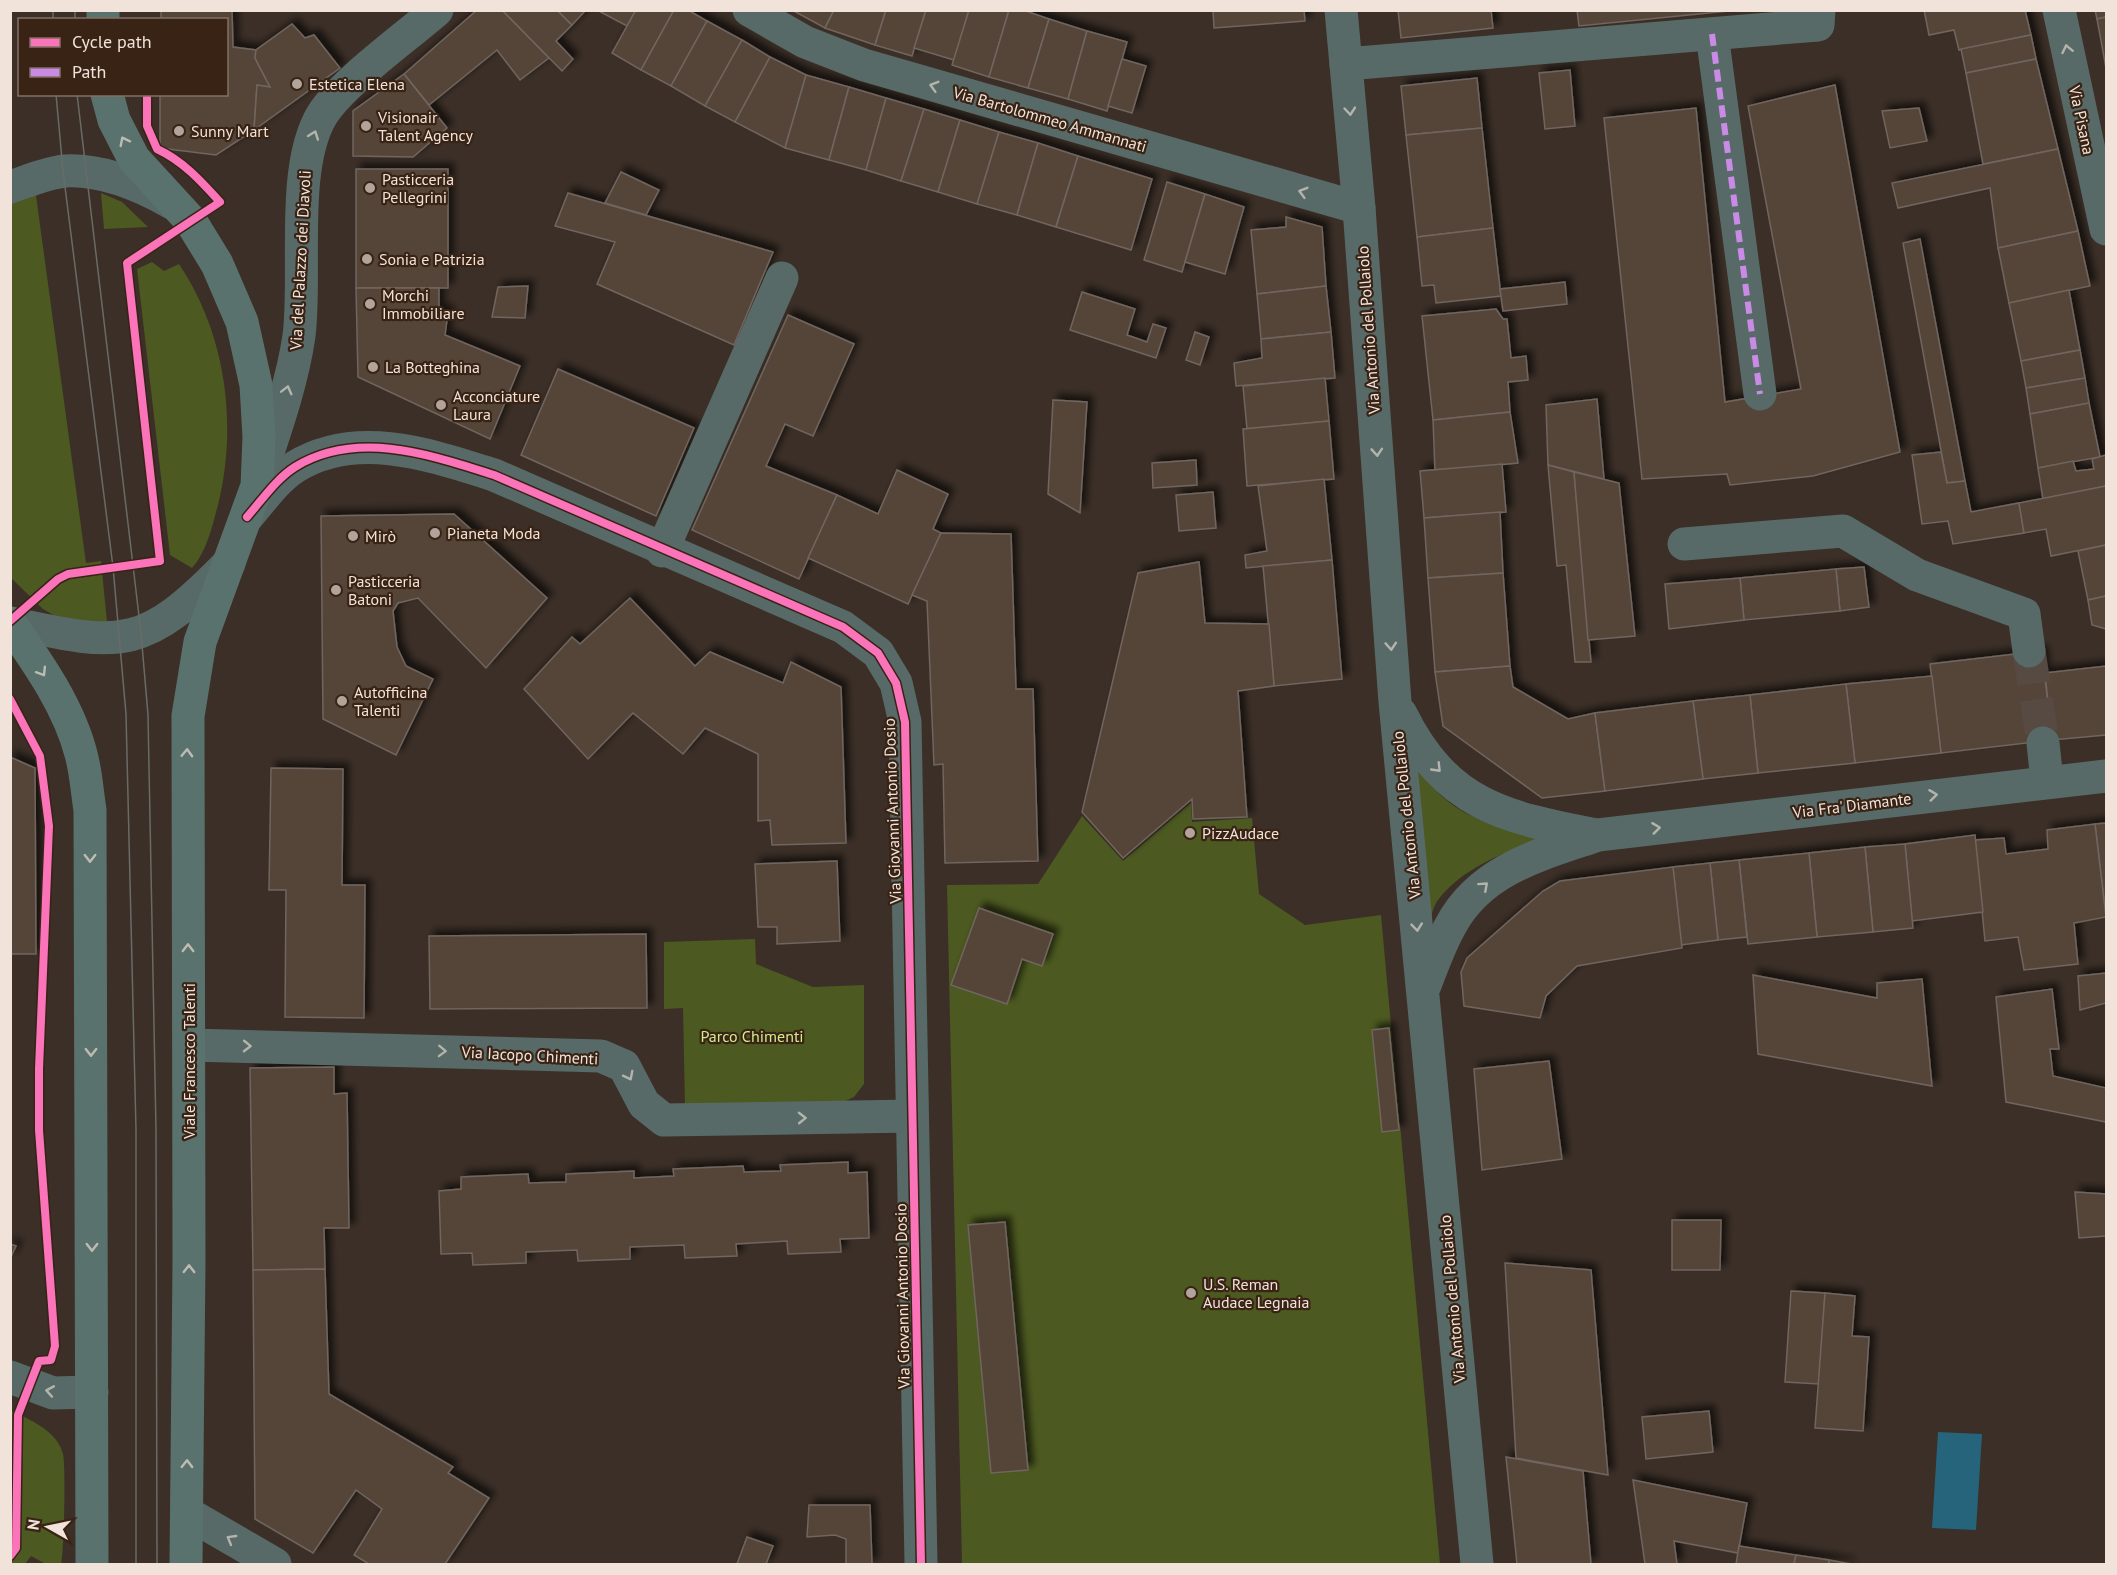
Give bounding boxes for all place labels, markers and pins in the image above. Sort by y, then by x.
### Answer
place label: Estetica Elena [309,74,405,94]
marker: Estetica Elena [290,77,304,91]
place label: Visionair Talent Agency [377,107,474,145]
marker: Visionair Talent Agency [359,119,373,133]
place label: Sunny Mart [191,121,269,141]
marker: Sunny Mart [172,124,186,138]
place label: Pasticceria Pellegrini [382,169,454,207]
marker: Pasticceria Pellegrini [363,181,377,195]
place label: Sonia e Patrizia [379,249,485,269]
marker: Sonia e Patrizia [360,252,374,266]
place label: Morchi Immobiliare [382,285,465,323]
marker: Morchi Immobiliare [363,297,377,311]
place label: La Botteghina [385,357,480,377]
marker: La Botteghina [366,360,380,374]
place label: Acconciature Laura [453,386,540,424]
marker: Acconciature Laura [434,398,448,412]
place label: Pianeta Moda [447,523,540,543]
place label: Mirò [365,526,396,546]
marker: Pianeta Moda [428,526,442,540]
marker: Mirò [346,529,360,543]
place label: Pasticceria Batoni [348,571,420,609]
marker: Pasticceria Batoni [329,583,343,597]
place label: Autofficina Talenti [354,682,428,720]
marker: Autofficina Talenti [335,694,349,708]
place label: PizzAudace [1202,823,1279,843]
marker: PizzAudace [1183,826,1197,840]
place label: U.S. Reman Audace Legnaia [1203,1274,1310,1312]
marker: U.S. Reman Audace Legnaia [1184,1286,1198,1300]

